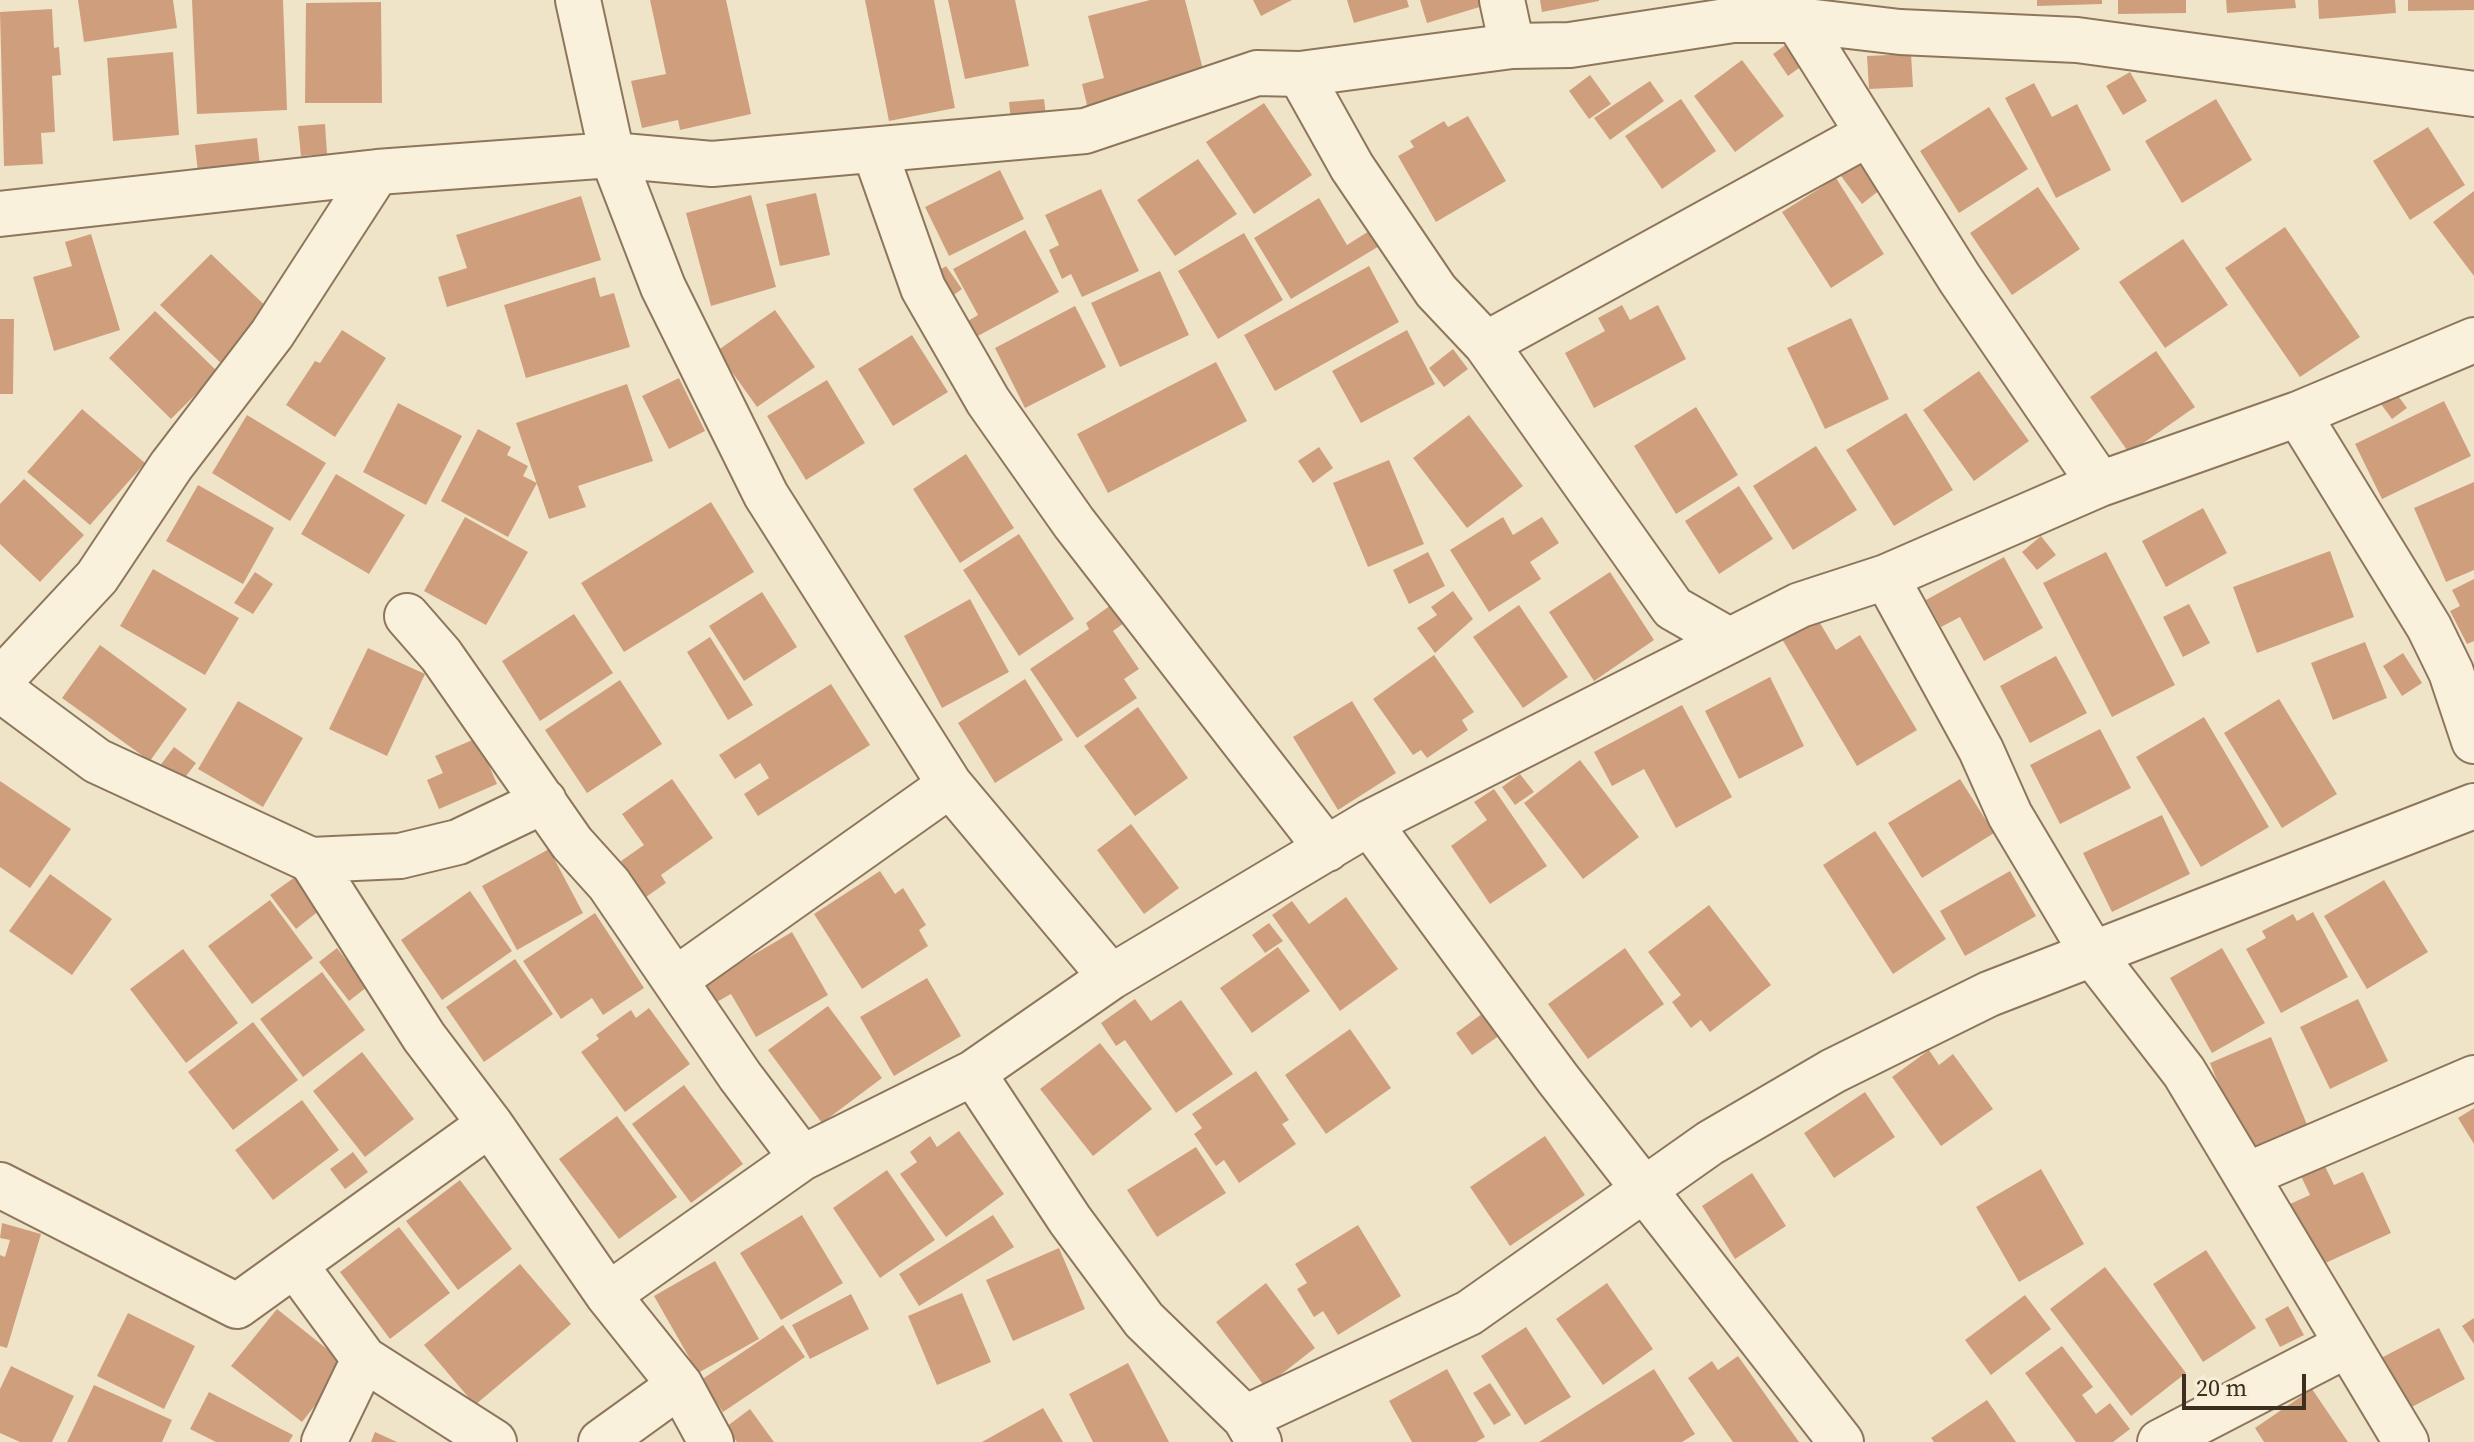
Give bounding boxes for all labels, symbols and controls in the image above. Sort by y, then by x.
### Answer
scale bar [2186,1358,2310,1408]
text: 20 m [2196,1371,2247,1404]

